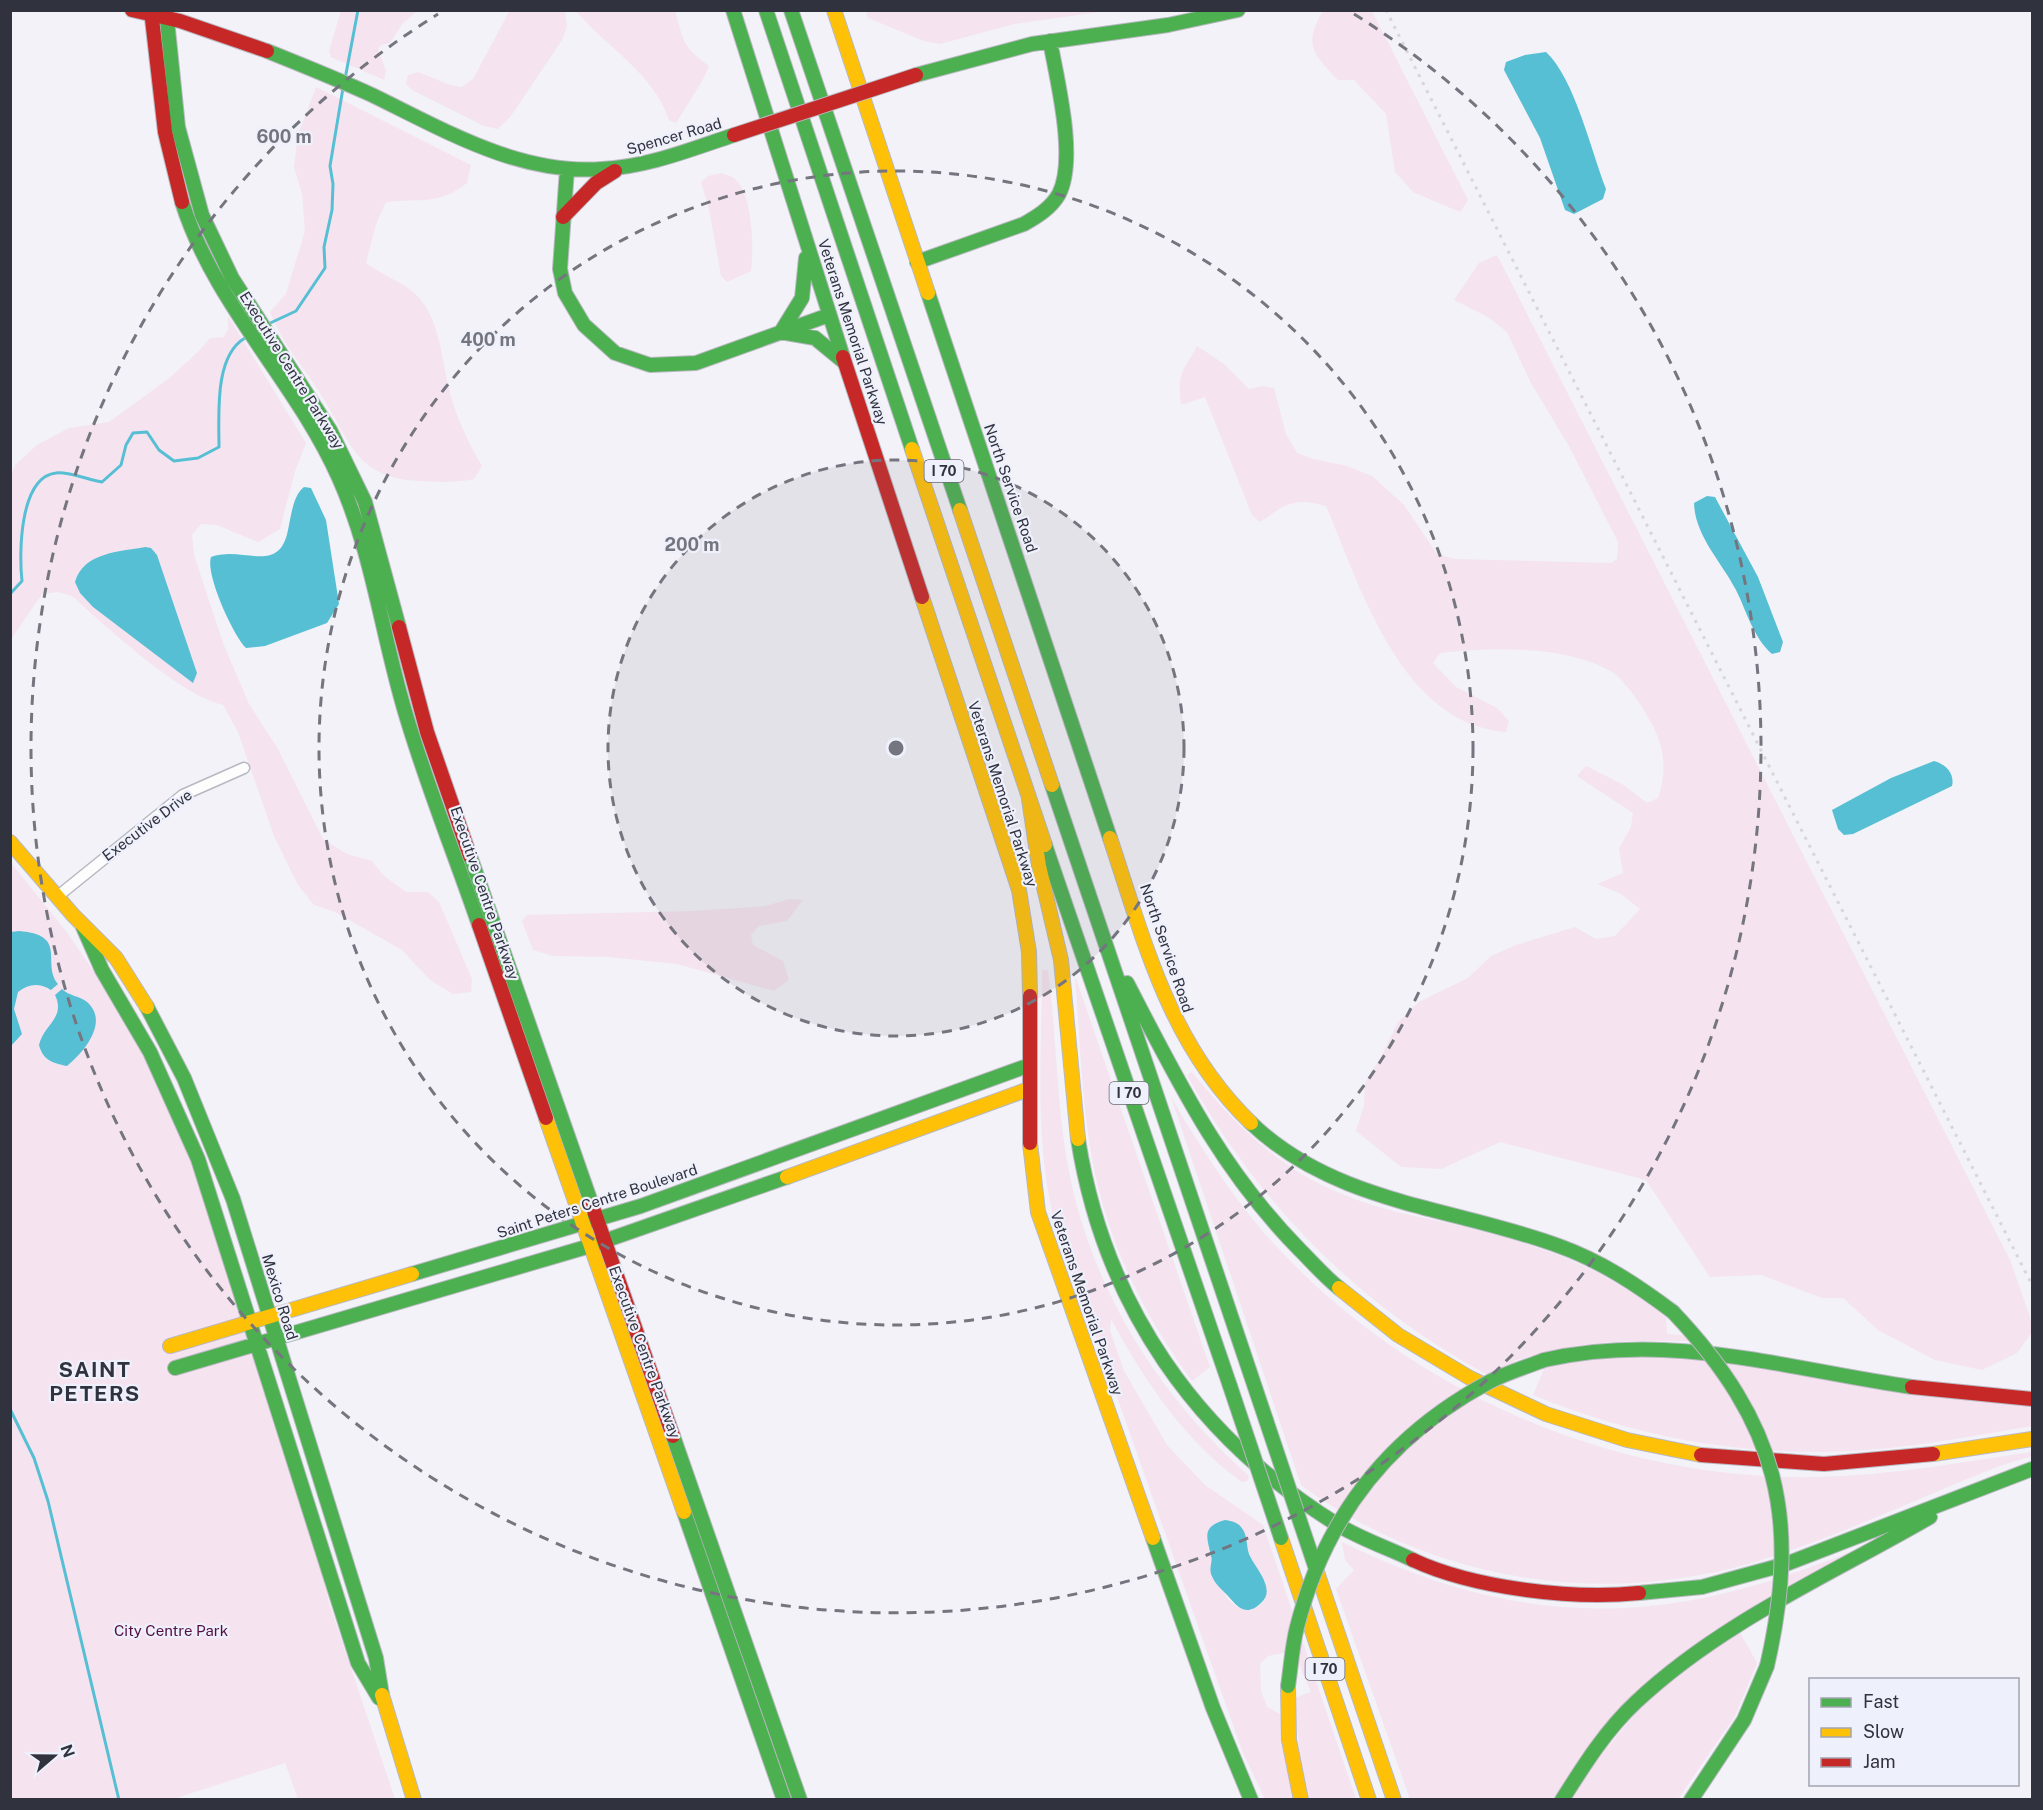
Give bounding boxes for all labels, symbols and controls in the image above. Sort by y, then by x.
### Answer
street label: Spencer Road [625,114,723,158]
text: 600 m [256,126,312,147]
street label: Veterans Memorial Parkway [815,237,891,427]
street label: Executive Centre Parkway [237,288,347,452]
text: 400 m [460,329,516,350]
street label: North Service Road [981,421,1041,555]
road number: I 70 [924,460,964,482]
text: 200 m [665,534,719,555]
street label: Veterans Memorial Parkway [965,699,1041,889]
centre of rings [886,738,906,758]
street label: Executive Drive [99,786,195,864]
street label: Executive Centre Parkway [447,804,523,982]
street label: North Service Road [1137,881,1197,1015]
road number: I 70 [1110,1082,1148,1104]
street label: Saint Peters Centre Boulevard [495,1161,699,1241]
street label: Veterans Memorial Parkway [1047,1208,1127,1398]
street label: Mexico Road [259,1252,301,1342]
street label: Executive Centre Parkway [606,1263,684,1441]
district label: SAINT PETERS [49,1357,141,1406]
park label: City Centre Park [114,1622,228,1639]
road number: I 70 [1306,1658,1344,1680]
legend [1809,1678,2019,1786]
text: Fast [1863,1691,1899,1712]
text: Slow [1863,1721,1904,1742]
north arrow [24,1726,84,1786]
text: N [57,1742,79,1760]
text: Jam [1863,1751,1896,1772]

